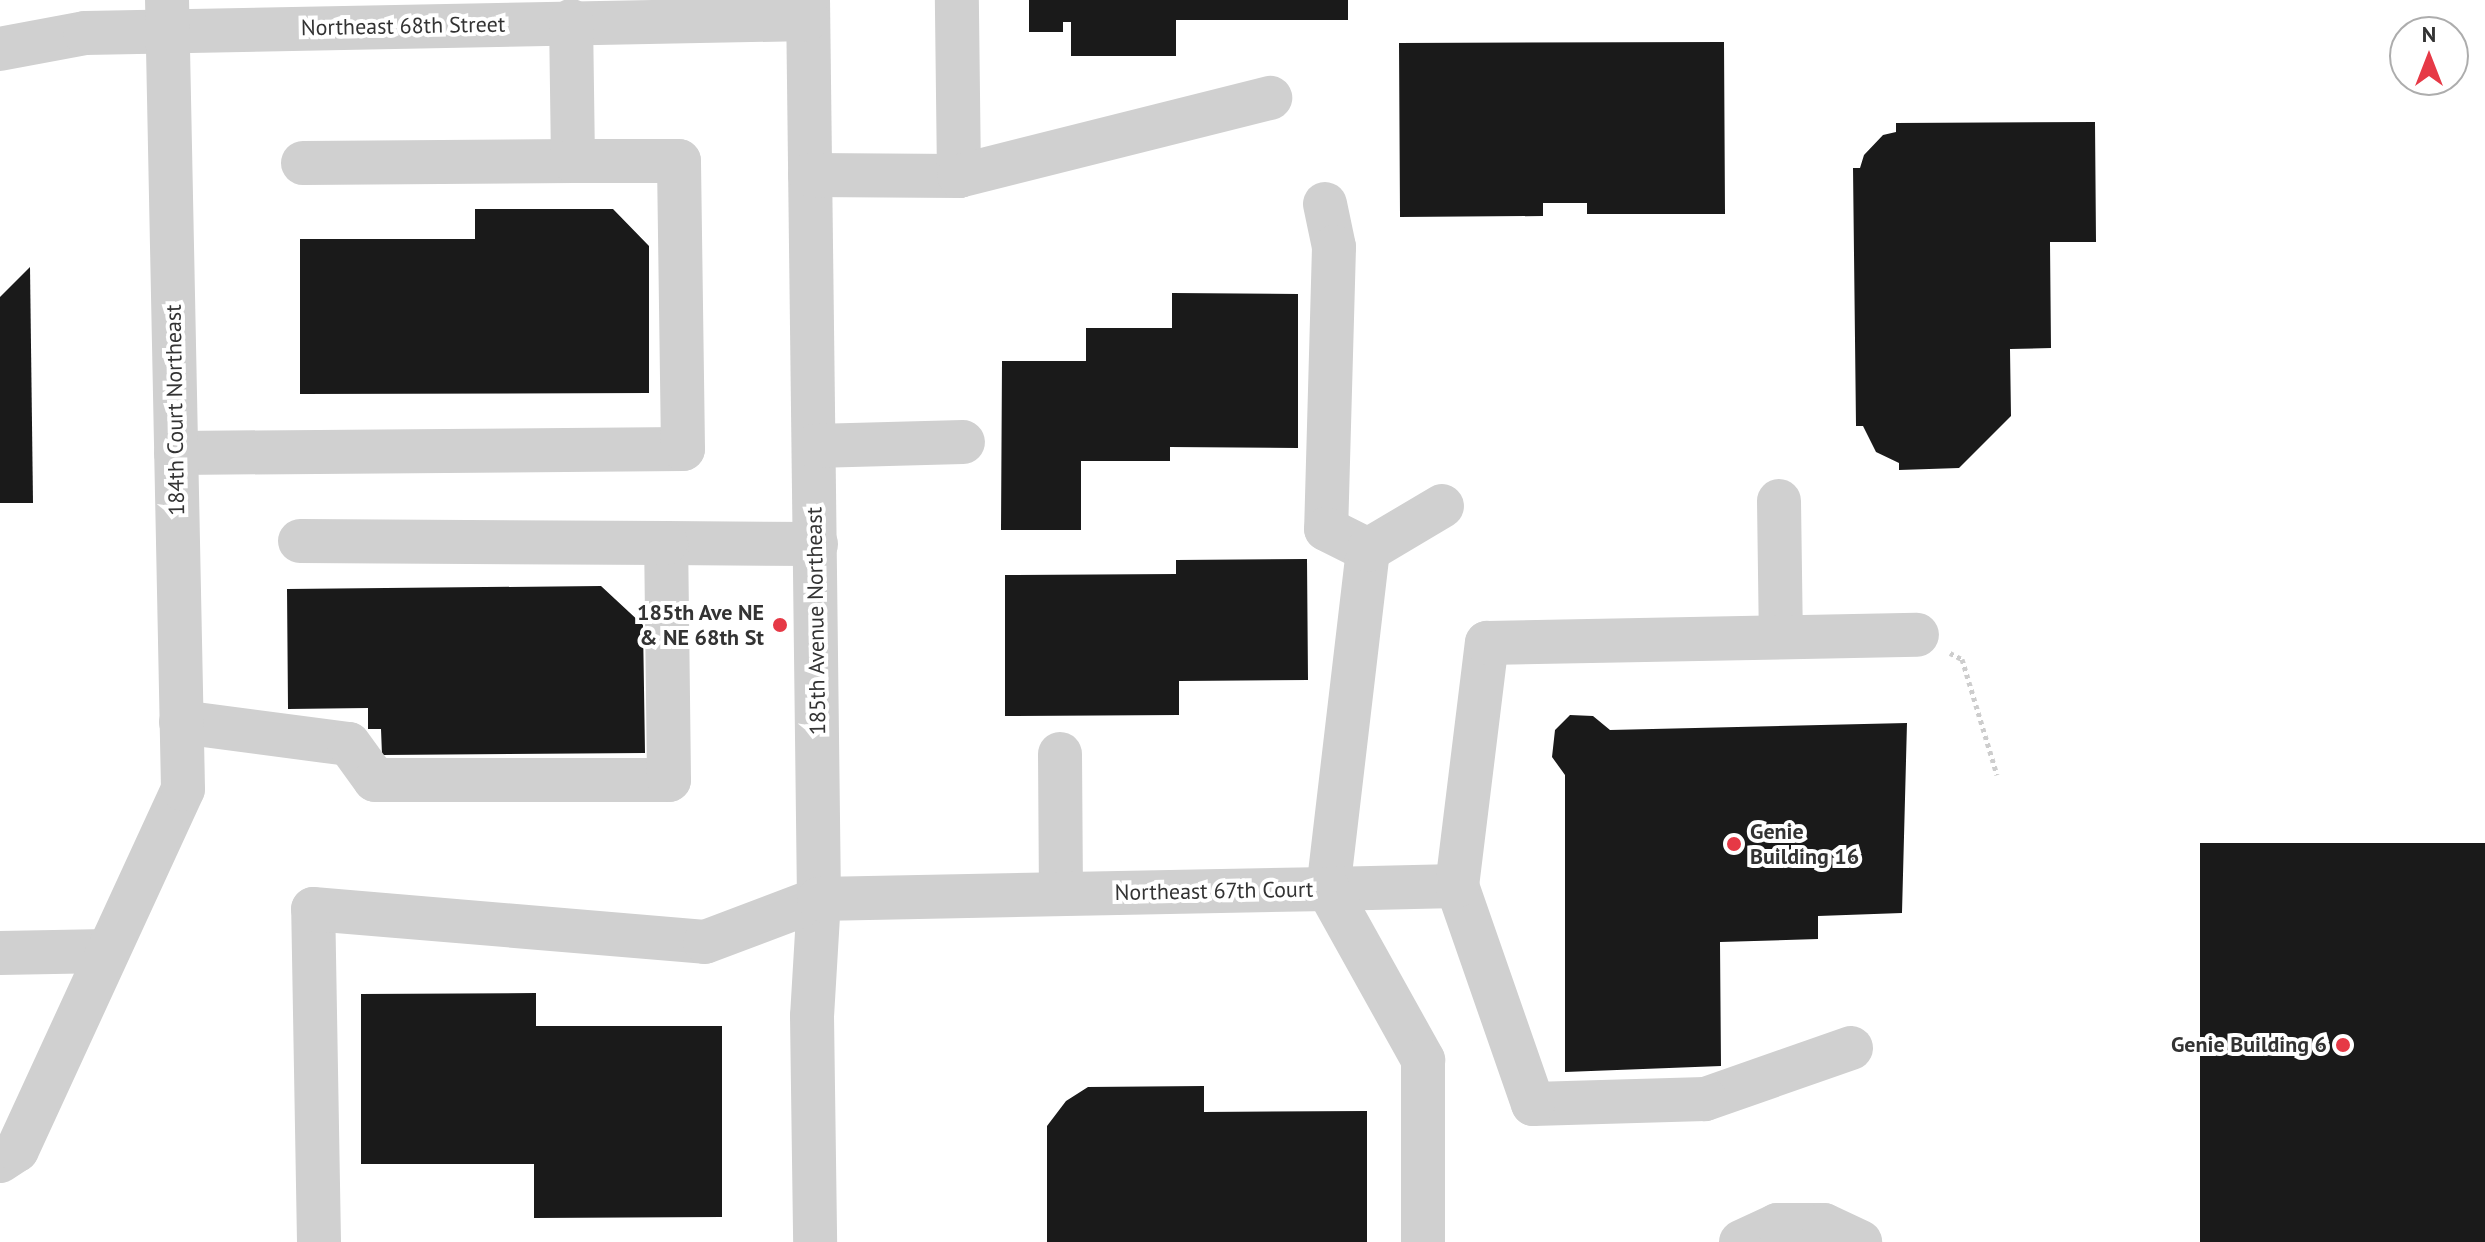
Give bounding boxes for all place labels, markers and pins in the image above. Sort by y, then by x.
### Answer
place label: 185th Ave NE & NE 68th St [636,599,764,650]
marker: 185th Ave NE & NE 68th St [771,616,789,634]
place label: Genie Building 16 [1750,818,1859,870]
marker: Genie Building 16 [1725,835,1743,853]
place label: Genie Building 6 [2171,1032,2327,1058]
marker: Genie Building 6 [2334,1036,2352,1054]

